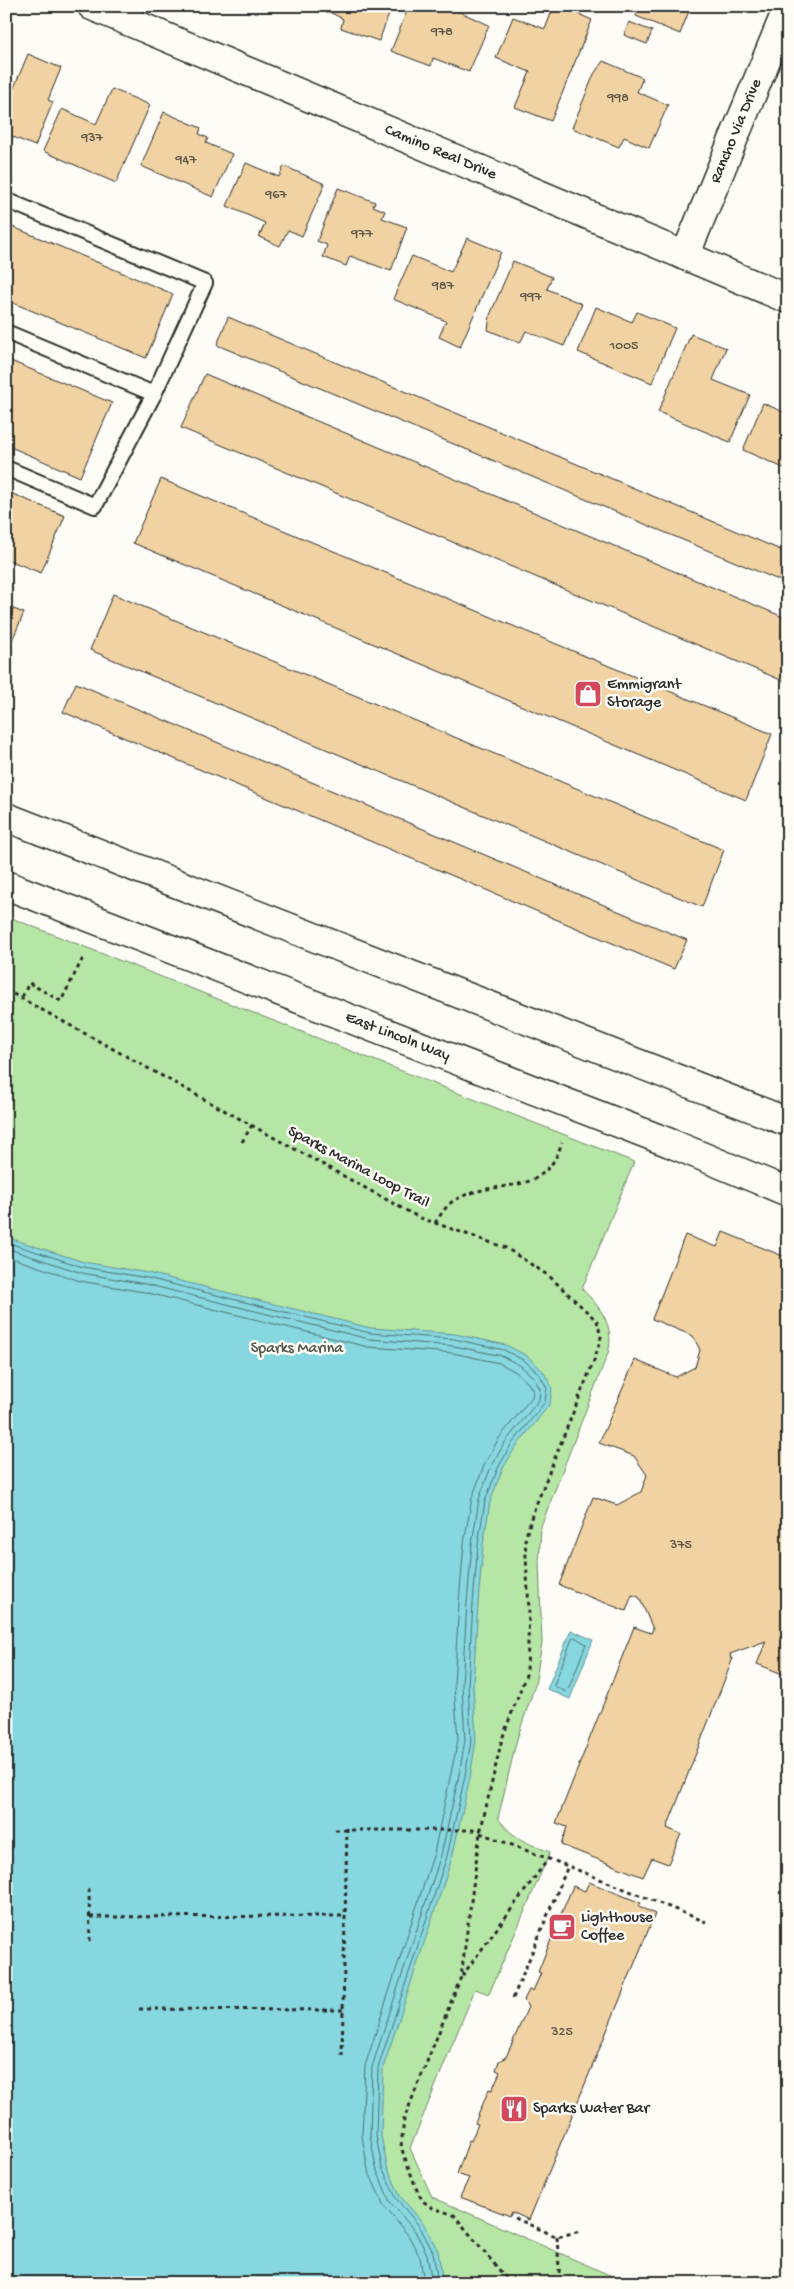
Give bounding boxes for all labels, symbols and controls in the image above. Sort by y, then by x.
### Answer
house number: 978 [430,24,453,41]
street label: Rancho Via Drive [707,76,767,186]
house number: 998 [606,90,629,107]
street label: Camino Real Drive [381,121,500,185]
house number: 937 [80,130,103,147]
house number: 947 [175,152,197,169]
house number: 967 [264,187,287,204]
house number: 977 [350,226,374,243]
house number: 987 [431,278,455,295]
house number: 997 [519,289,542,306]
house number: 1005 [609,338,638,355]
place label: Emmigrant Storage [607,676,682,713]
shop icon: Emmigrant Storage [573,679,603,709]
street label: East Lincoln Way [342,1008,453,1066]
street label: Sparks Marina Loop Trail [284,1123,432,1213]
park label: Sparks Marina [251,1340,344,1359]
house number: 375 [669,1537,692,1554]
place label: Lighthouse Coffee [581,1909,654,1946]
cafe icon: Lighthouse Coffee [547,1912,577,1942]
house number: 325 [550,2024,573,2041]
restaurant icon: Sparks Water Bar [499,2094,529,2124]
place label: Sparks Water Bar [533,2100,650,2119]

